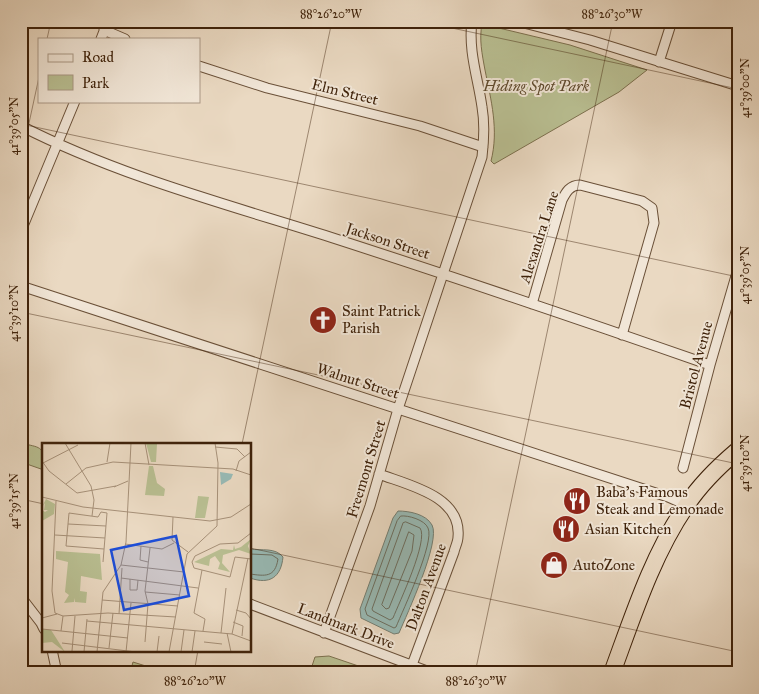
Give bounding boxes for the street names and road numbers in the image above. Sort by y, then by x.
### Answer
street label: Elm Street [310,75,381,109]
street label: Alexandra Lane [515,189,562,286]
street label: Jackson Street [342,218,433,264]
street label: Bristol Avenue [676,319,716,411]
street label: Walnut Street [314,359,402,403]
street label: Freemont Street [343,417,390,520]
street label: Dalton Avenue [402,541,450,633]
street label: Landmark Drive [295,599,397,653]

